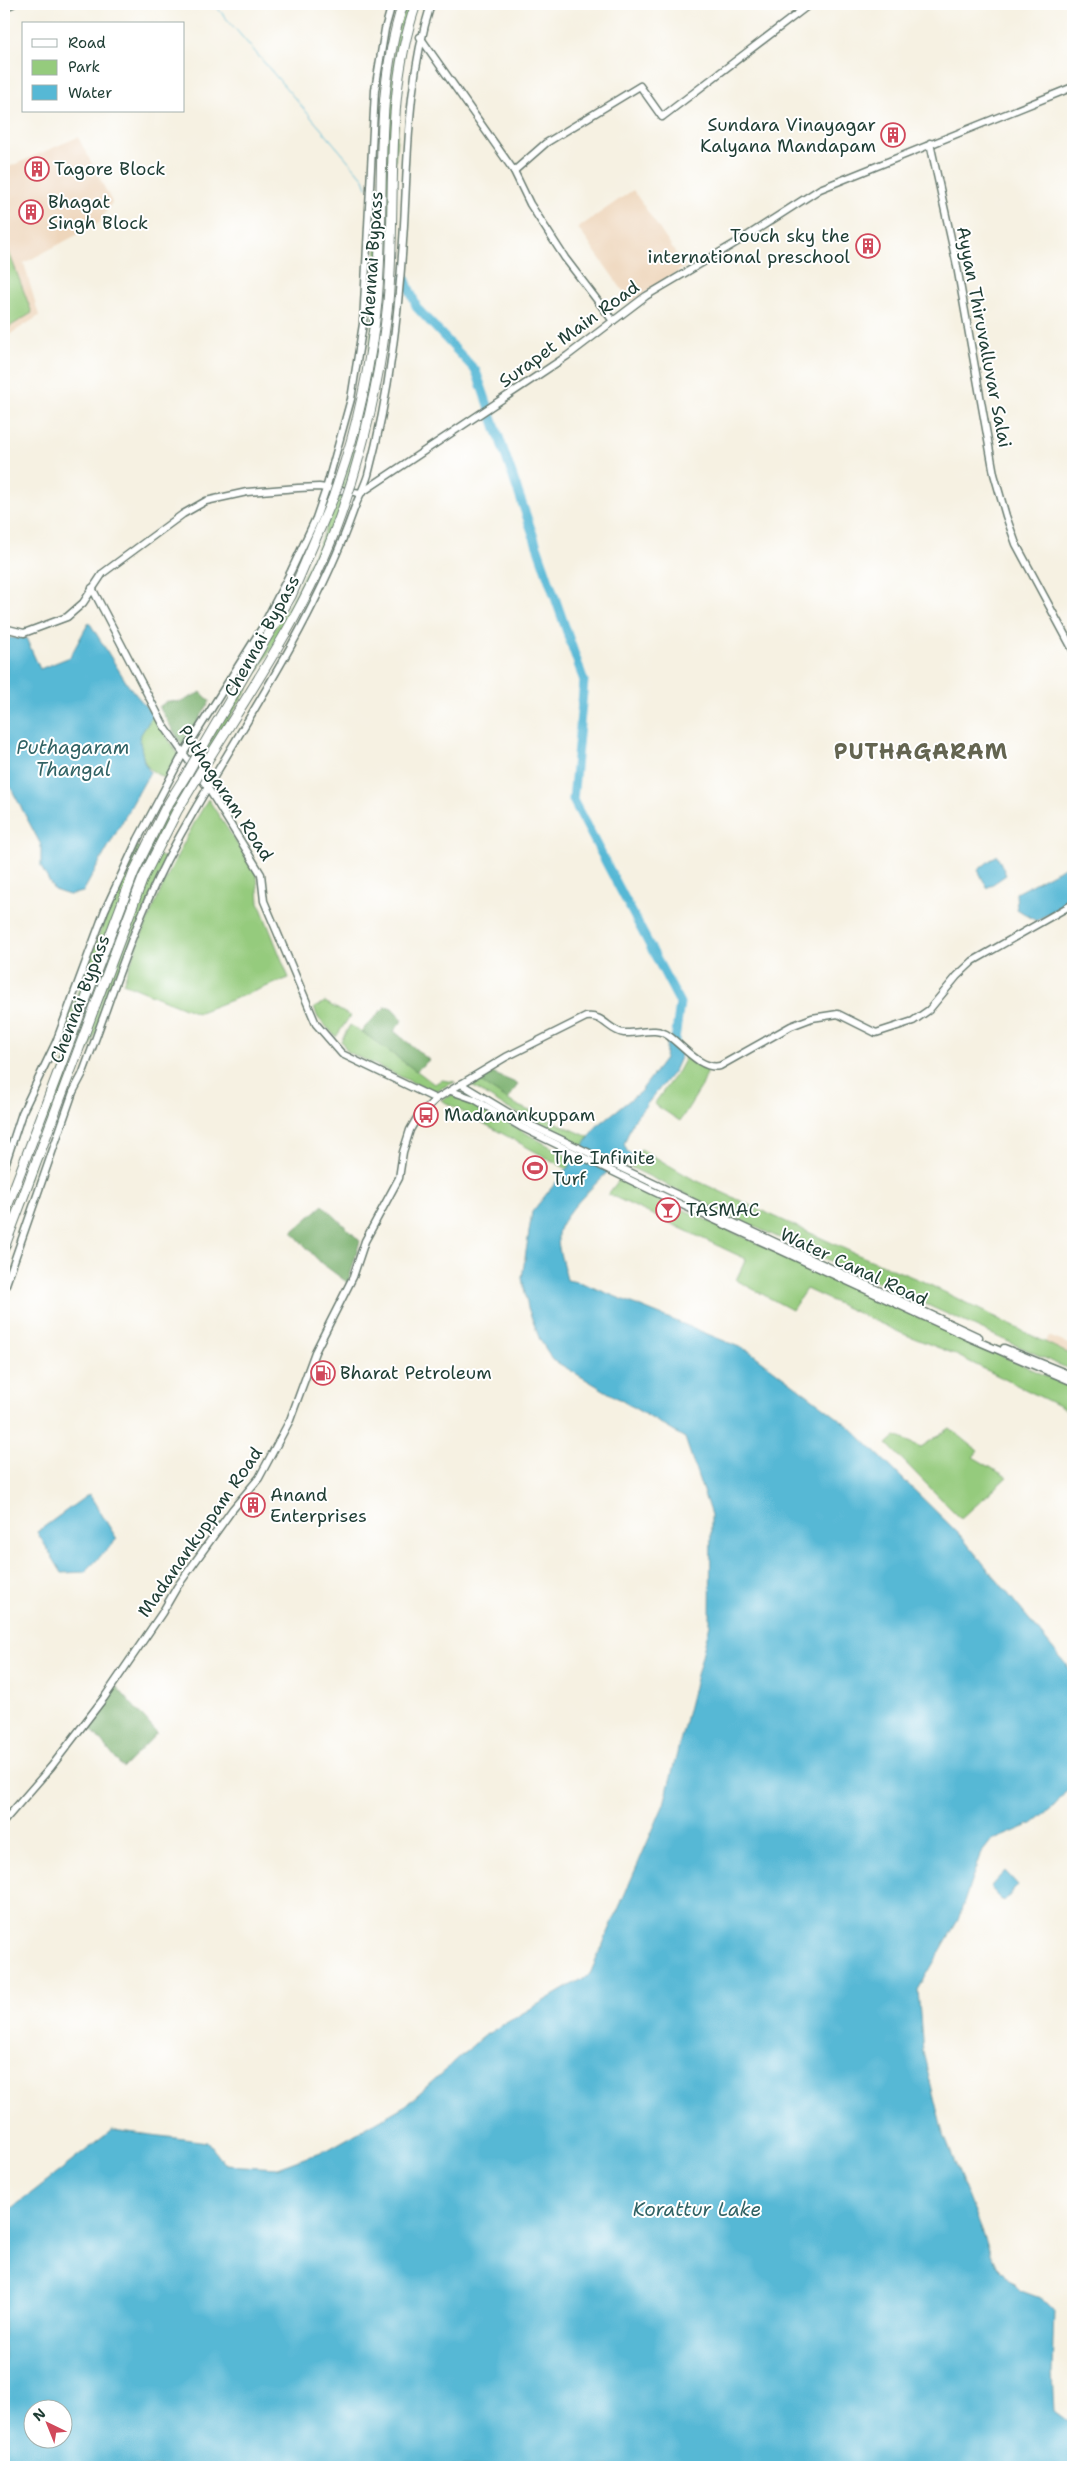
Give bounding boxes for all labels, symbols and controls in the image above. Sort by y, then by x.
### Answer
legend [22,22,185,112]
text: Road [68,33,106,53]
text: Park [68,57,100,77]
text: Water [68,83,112,103]
place label: Sundara Vinayagar Kalyana Mandapam [700,113,876,158]
building icon: Sundara Vinayagar Kalyana Mandapam [880,122,906,148]
building icon: Tagore Block [24,156,50,182]
place label: Tagore Block [54,157,166,181]
place label: Bhagat Singh Block [48,190,148,235]
street label: Chennai Bypass [355,190,389,328]
building icon: Bhagat Singh Block [18,199,44,225]
place label: Touch sky the international preschool [648,224,851,269]
street label: Ayyan Thiruvalluvar Salai [951,224,1017,450]
building icon: Touch sky the international preschool [855,233,881,259]
street label: Surapet Main Road [494,275,644,393]
street label: Chennai Bypass [219,571,305,701]
street label: Puthagaram Road [173,720,279,866]
water label: Puthagaram Thangal [17,735,129,782]
district label: PUTHAGARAM [834,737,1008,766]
street label: Chennai Bypass [44,931,116,1067]
bus stop icon: Madanankuppam [413,1102,439,1128]
place label: Madanankuppam [444,1103,595,1127]
place label: The Infinite Turf [552,1146,655,1191]
sports icon: The Infinite Turf [522,1155,548,1181]
bar icon: TASMAC [655,1197,681,1223]
place label: TASMAC [686,1198,760,1222]
street label: Water Canal Road [776,1222,932,1312]
fuel station icon: Bharat Petroleum [310,1360,336,1386]
place label: Bharat Petroleum [340,1361,492,1385]
street label: Madanankuppam Road [132,1442,268,1622]
place label: Anand Enterprises [270,1483,367,1528]
building icon: Anand Enterprises [240,1492,266,1518]
water label: Korattur Lake [633,2197,761,2222]
north arrow [22,2398,72,2448]
text: N [29,2404,49,2425]

